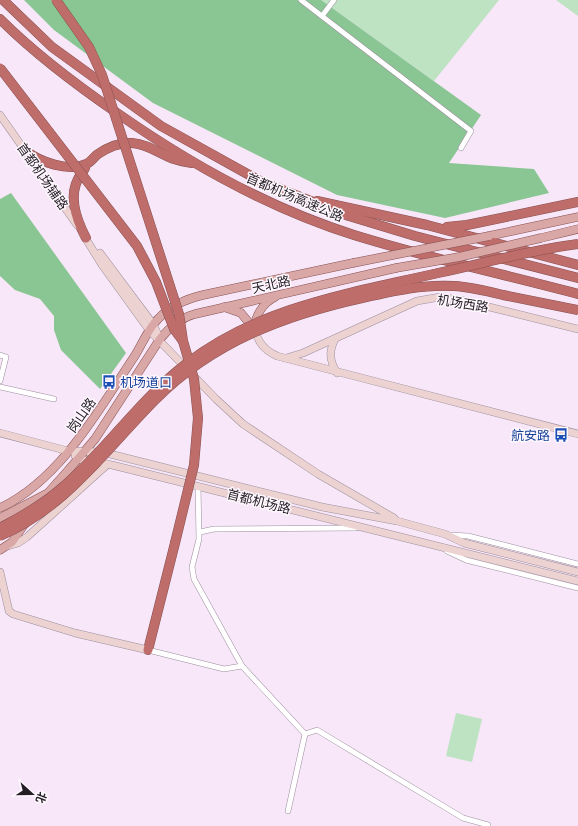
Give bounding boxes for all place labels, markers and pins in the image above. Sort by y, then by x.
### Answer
place label: 机场道口 [120,373,172,391]
bus stop icon: 机场道口 [101,374,117,390]
place label: 航安路 [511,426,550,444]
bus stop icon: 航安路 [553,427,569,443]

